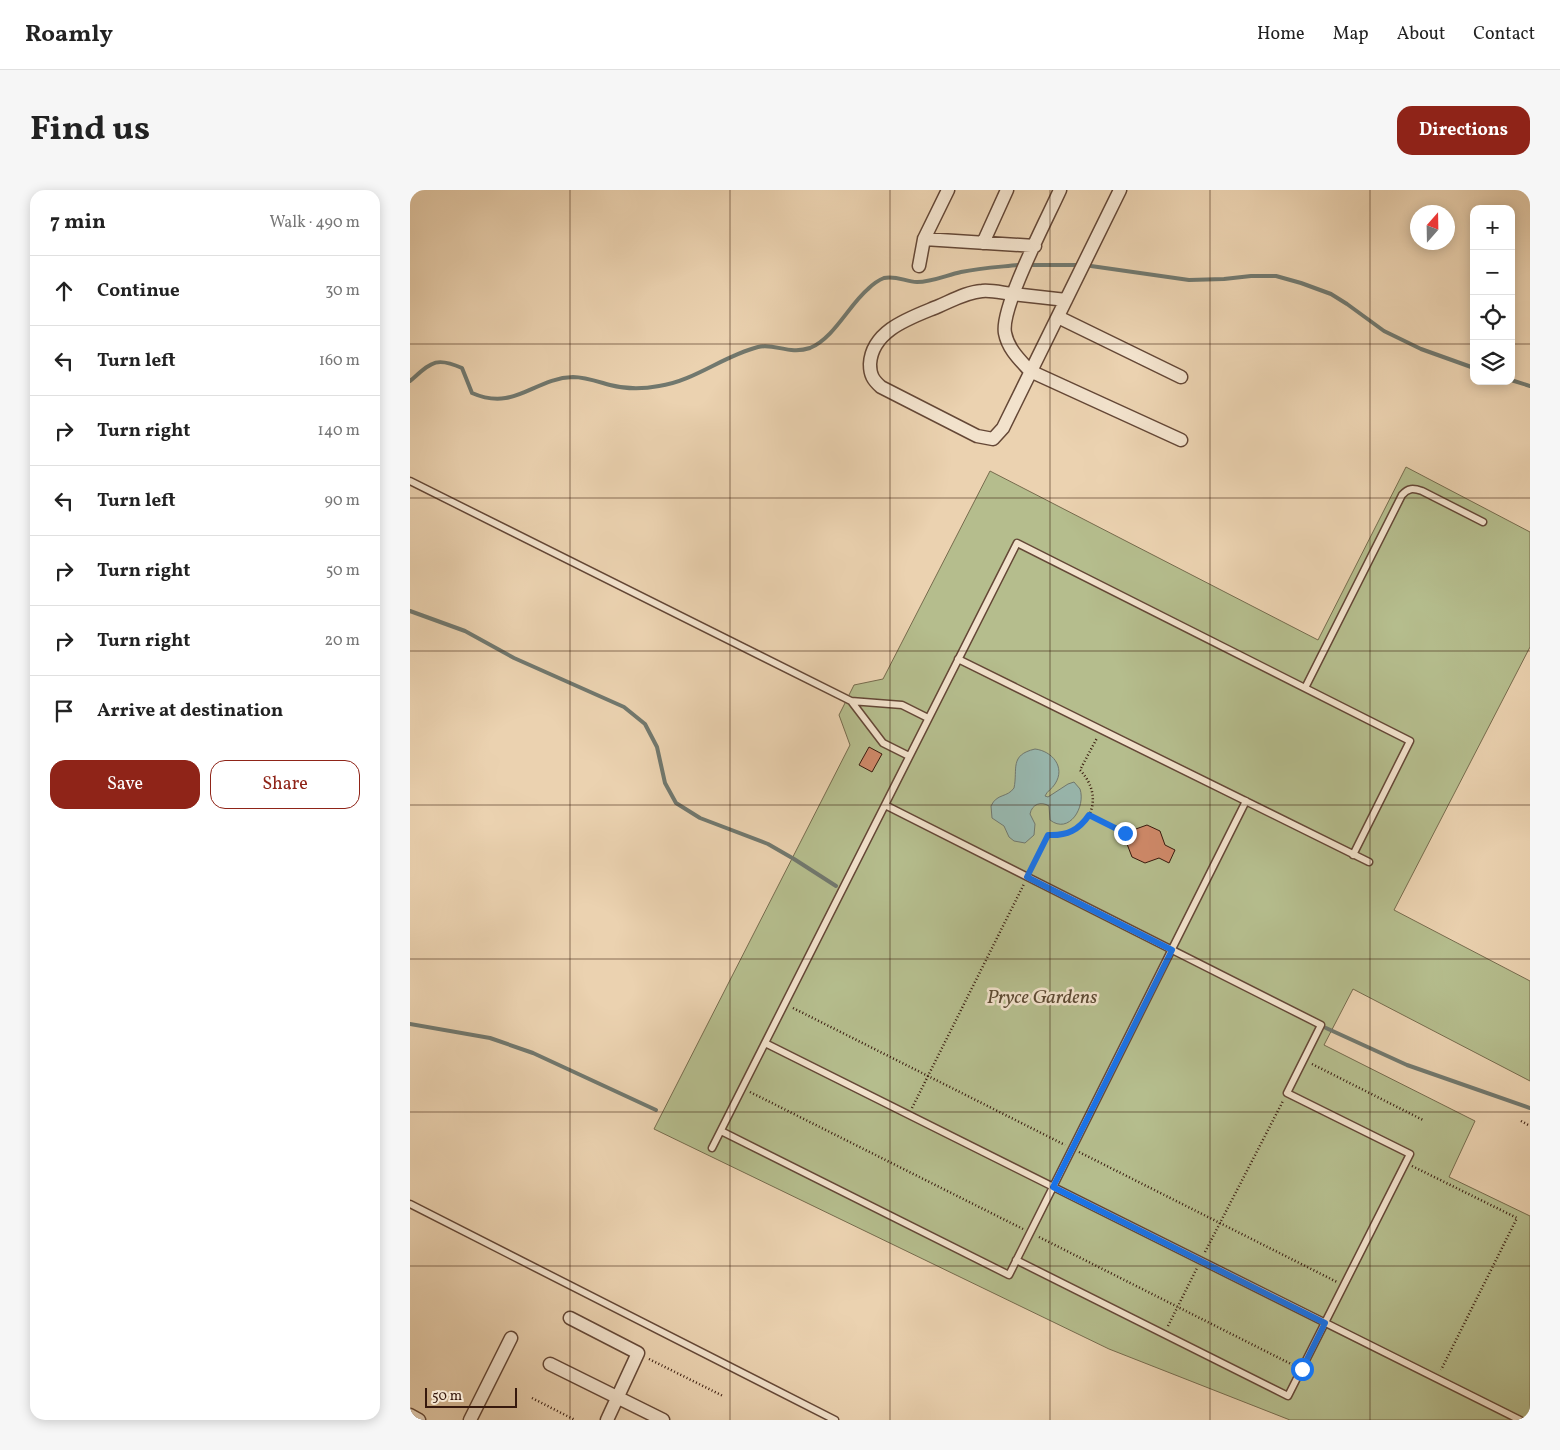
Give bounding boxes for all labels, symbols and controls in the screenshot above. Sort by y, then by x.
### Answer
text: Roamly [25,18,113,52]
text: Home [1257,22,1305,47]
text: Map [1333,22,1369,47]
text: About [1397,22,1445,47]
text: Contact [1473,22,1535,47]
text: Find us [30,106,150,154]
button: Directions [1397,106,1530,155]
north arrow [1410,205,1455,250]
map controls [1470,205,1515,385]
button: + [1470,205,1515,250]
text: 7 min [50,208,106,237]
text: Walk · 490 m [269,212,360,234]
button: − [1470,250,1515,295]
icon: ahead [50,277,78,305]
text: Continue [97,278,180,304]
text: 30 m [325,280,360,302]
button: locate [1470,295,1515,340]
button: layers [1470,340,1515,385]
icon: left [50,347,78,375]
text: Turn left [97,348,176,374]
text: 160 m [319,350,360,372]
icon: right [50,417,78,445]
text: Turn right [97,418,190,444]
text: 140 m [318,420,360,442]
icon: left [50,487,78,515]
text: Turn left [97,488,176,514]
text: 90 m [324,490,360,512]
icon: right [50,557,78,585]
text: Turn right [97,558,190,584]
text: 50 m [326,560,360,582]
icon: right [50,627,78,655]
text: Turn right [97,628,190,654]
text: 20 m [325,630,360,652]
icon: arrive [50,697,78,725]
text: Arrive at destination [97,698,283,724]
button: Save [50,760,200,809]
button: Share [210,760,360,809]
route end [1114,822,1137,845]
park label: Pryce Gardens [987,984,1098,1012]
route start [1291,1358,1314,1381]
scale bar [425,1385,518,1408]
text: 50 m [432,1387,462,1406]

